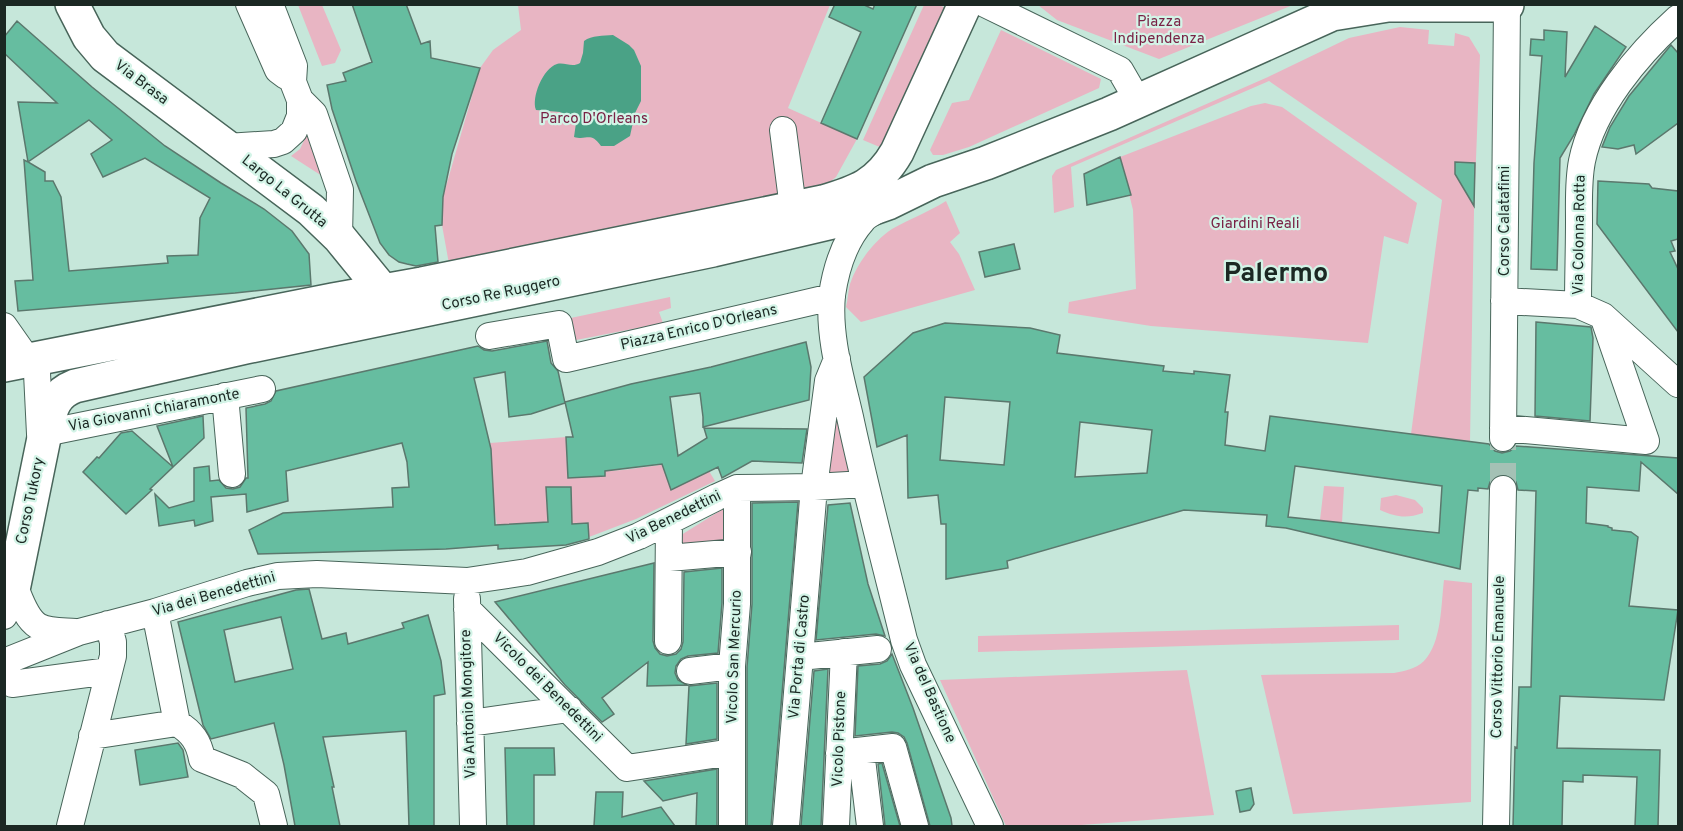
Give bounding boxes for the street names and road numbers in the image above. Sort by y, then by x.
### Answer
street label: Via Brasa [110,56,172,110]
street label: Largo La Grutta [237,151,331,233]
street label: Corso Calatafimi [1496,166,1515,276]
street label: Via Colonna Rotta [1569,175,1591,295]
street label: Corso Re Ruggero [440,272,562,316]
street label: Piazza Enrico D'Orleans [619,301,779,355]
street label: Via Giovanni Chiaramonte [67,385,241,437]
street label: Corso Tukory [13,456,49,546]
street label: Via Benedettini [623,487,725,549]
street label: Via dei Benedettini [150,568,278,622]
street label: Corso Vittorio Emanuele [1488,575,1510,739]
street label: Vicolo San Mercurio [723,590,747,724]
street label: Via Porta di Castro [785,594,815,720]
street label: Via Antonio Mongitore [457,629,481,779]
street label: Vicolo dei Benedettini [488,629,606,747]
street label: Via del Bastione [898,640,960,746]
street label: Vicolo Pistone [829,691,851,787]

